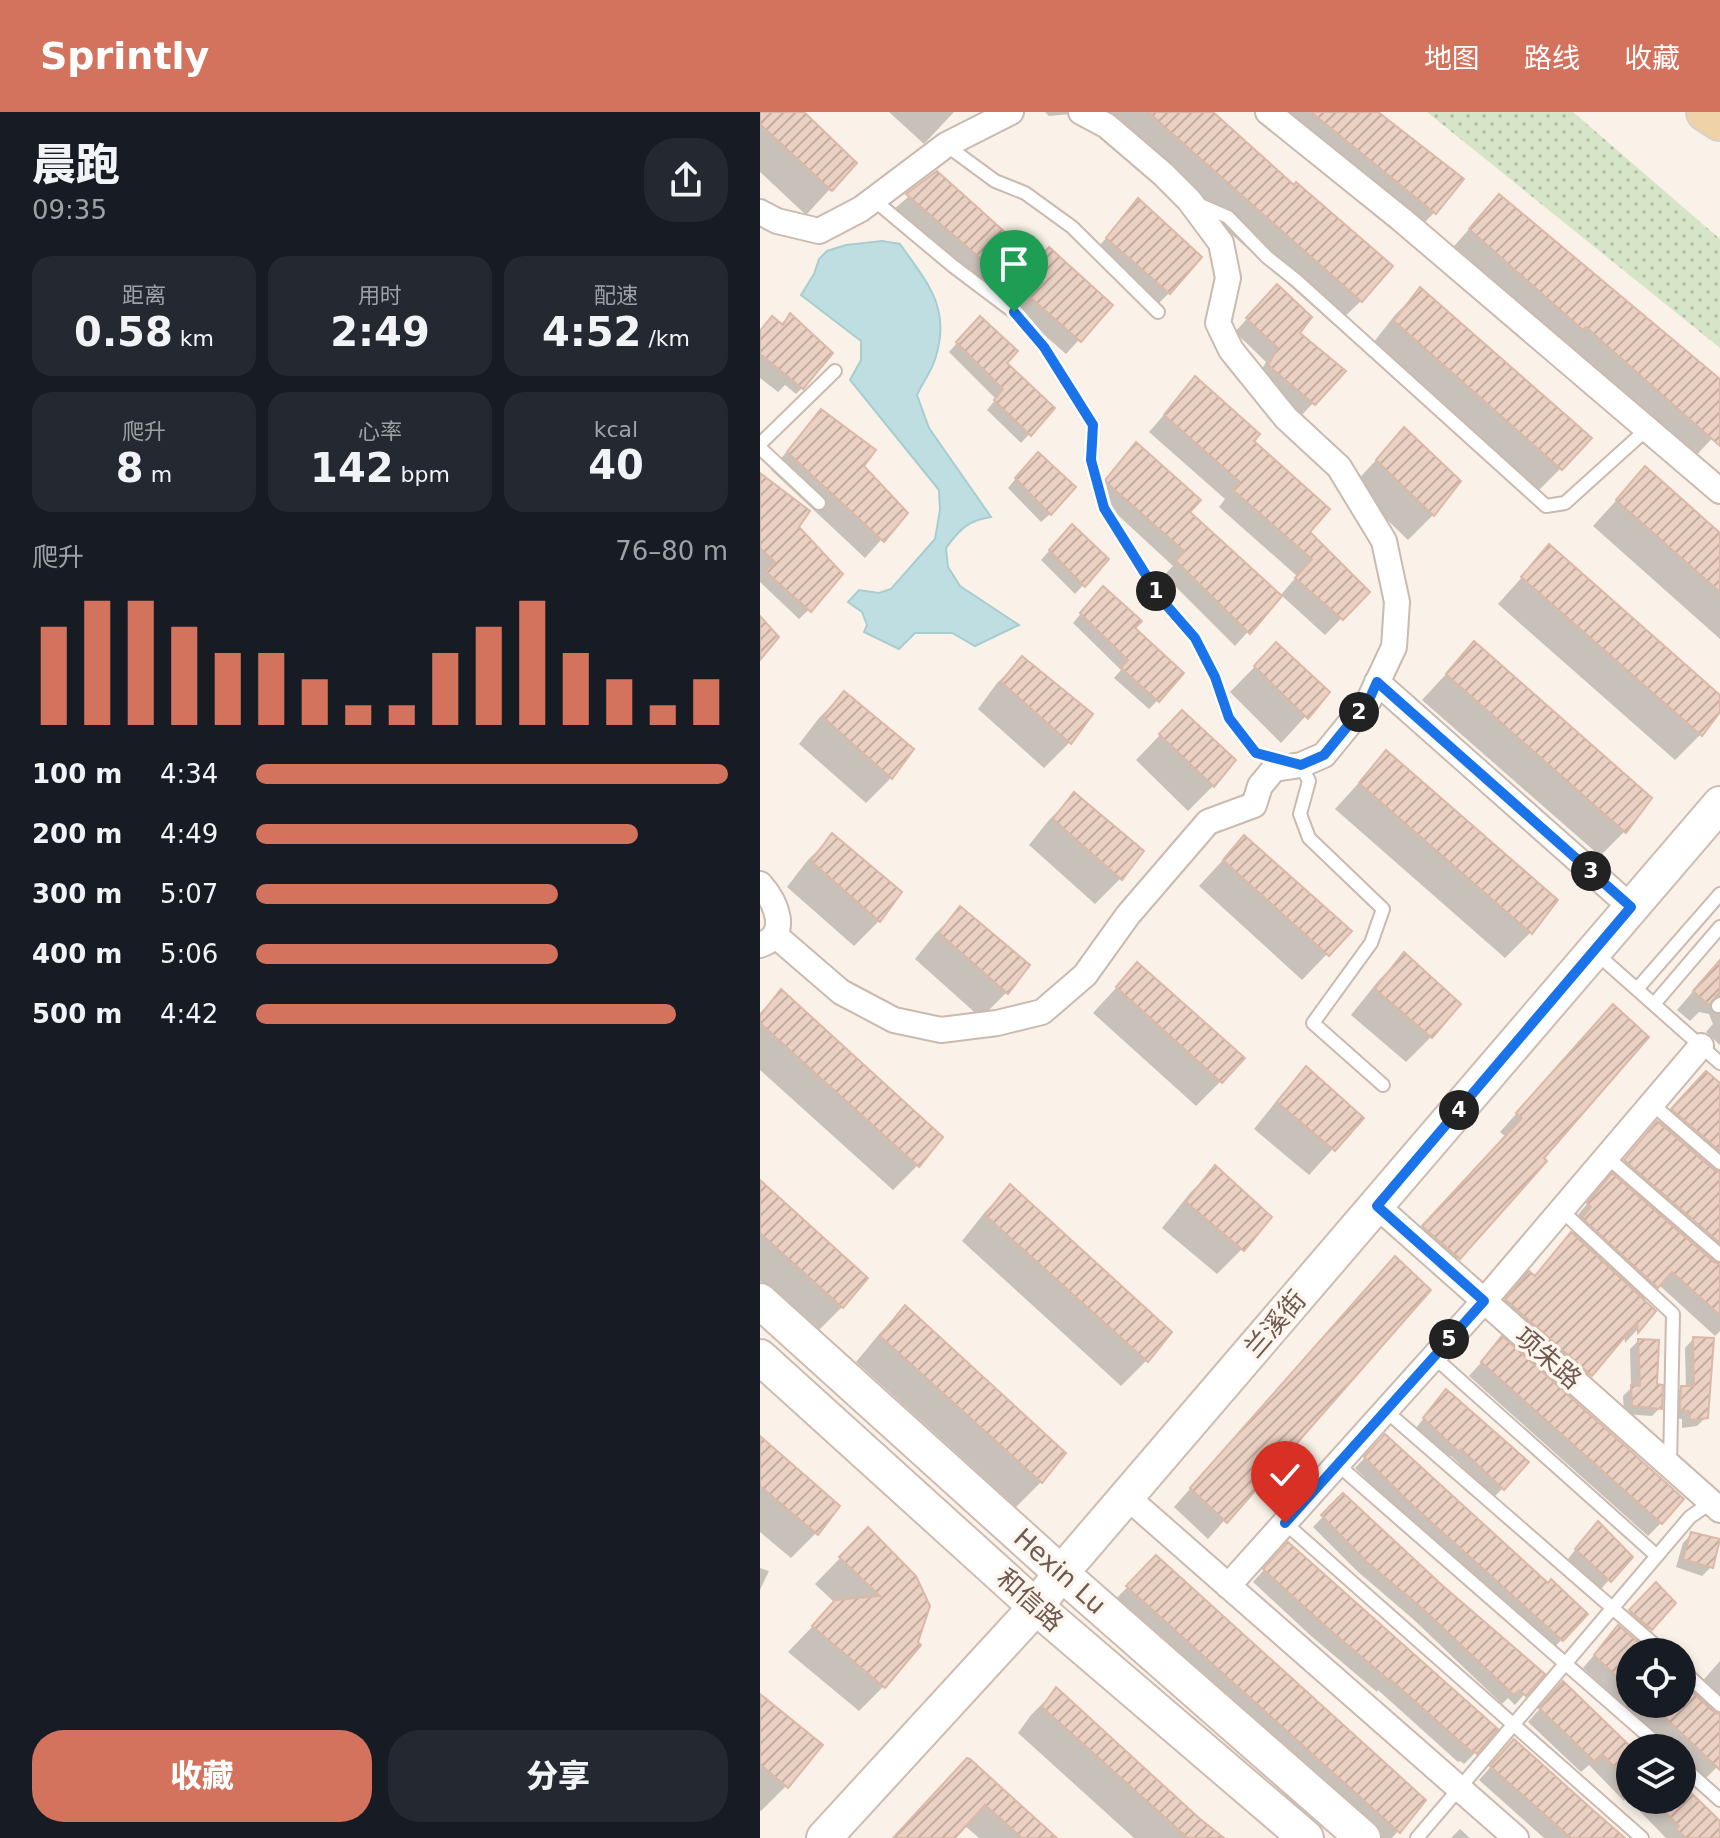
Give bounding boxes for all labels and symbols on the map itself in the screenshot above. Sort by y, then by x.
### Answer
pin [980,230,1048,312]
pin: 1 [1136,571,1176,611]
pin: 2 [1339,692,1379,732]
pin: 3 [1571,851,1611,891]
pin: 4 [1439,1090,1479,1130]
street label: 兰溪街 [1238,1285,1312,1363]
pin: 5 [1429,1319,1469,1359]
street label: 项朱路 [1509,1321,1587,1395]
pin [1251,1441,1319,1523]
street label: Hexin Lu [1008,1522,1112,1620]
street label: 和信路 [991,1563,1069,1637]

